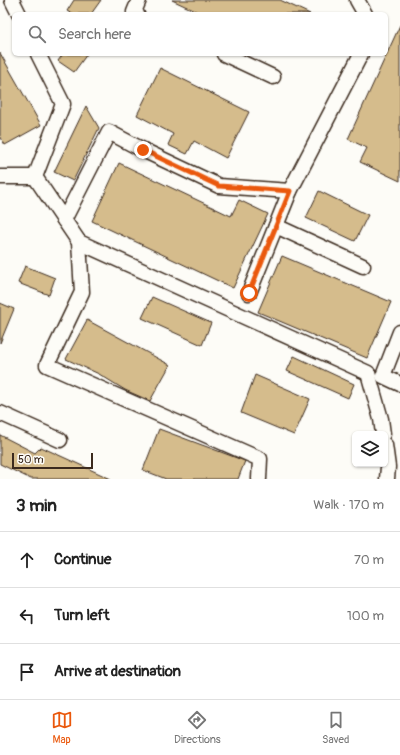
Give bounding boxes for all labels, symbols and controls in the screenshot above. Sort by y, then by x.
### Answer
search box [12,12,388,56]
icon: search [26,23,48,45]
text: Search here [58,25,131,44]
route end [134,141,152,159]
route start [240,284,258,302]
map controls [352,431,388,467]
button: layers [352,431,388,467]
scale bar [12,451,93,470]
text: 50 m [18,453,44,466]
text: 3 min [16,495,57,516]
text: Walk · 170 m [313,497,384,513]
icon: ahead [16,549,38,571]
text: Continue [54,550,112,569]
text: 70 m [354,552,384,568]
icon: left [16,605,38,627]
text: Turn left [54,606,110,625]
text: 100 m [347,608,384,624]
icon: arrive [16,661,38,683]
text: Arrive at destination [54,662,181,681]
tab: Map [51,709,73,746]
tab: Directions [174,709,221,746]
tab: Saved [322,709,349,746]

